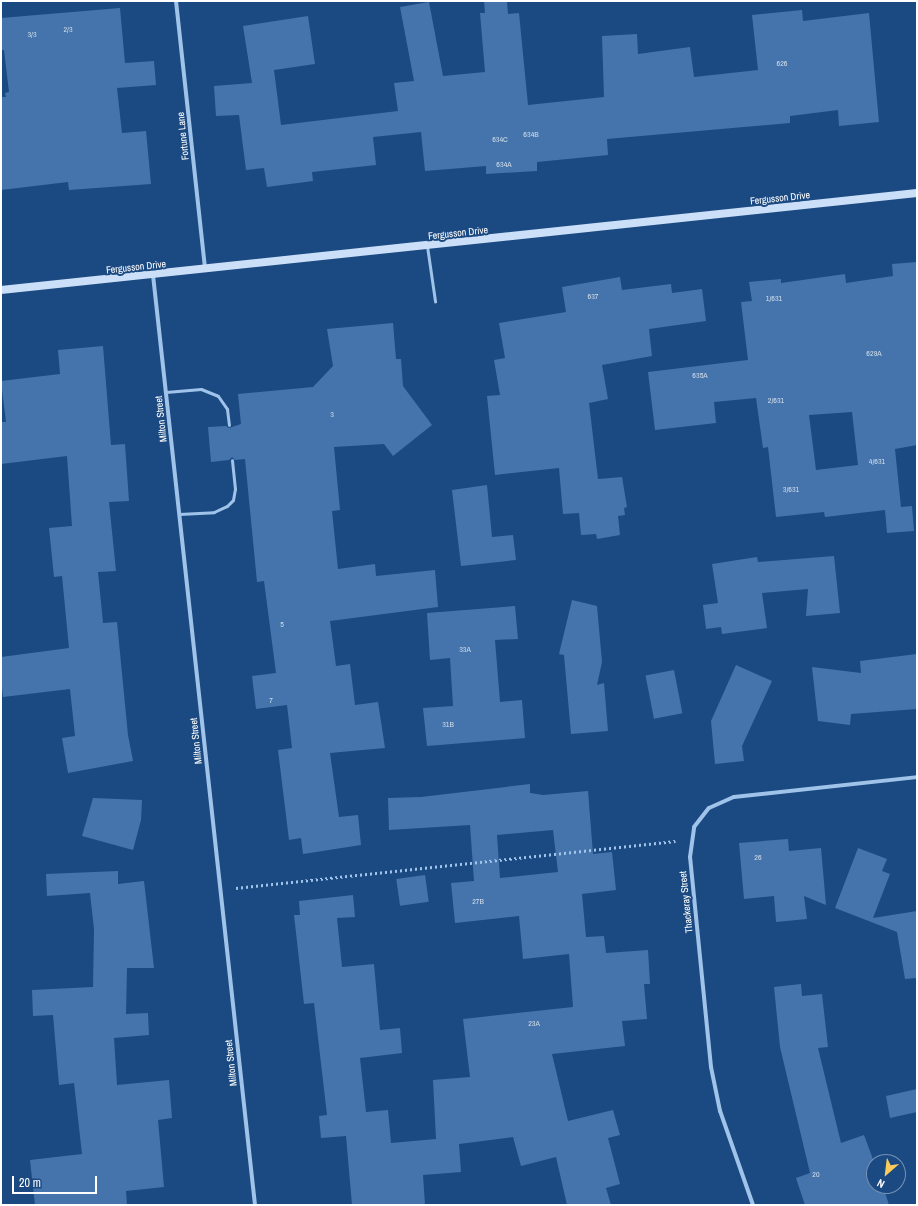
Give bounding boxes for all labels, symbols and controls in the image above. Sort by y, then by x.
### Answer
house number: 2/3 [63,25,73,35]
house number: 3/3 [27,30,37,40]
house number: 626 [777,59,787,69]
street label: Fortune Lane [175,111,191,161]
house number: 634B [523,130,539,140]
house number: 634C [492,135,508,145]
house number: 634A [496,160,512,170]
street label: Fergusson Drive [749,189,811,207]
street label: Fergusson Drive [427,224,489,242]
street label: Fergusson Drive [105,258,167,276]
house number: 637 [588,292,598,302]
house number: 1/631 [766,294,782,304]
house number: 629A [866,349,882,359]
house number: 635A [692,371,708,381]
street label: Milton Street [153,395,169,443]
house number: 2/631 [768,396,784,406]
house number: 3 [330,410,334,420]
house number: 4/631 [869,457,885,467]
house number: 3/631 [783,485,799,495]
house number: 5 [280,620,284,630]
house number: 33A [459,645,471,655]
house number: 7 [269,696,273,706]
street label: Milton Street [188,717,204,765]
house number: 31B [442,720,454,730]
house number: 26 [754,853,762,863]
street label: Thackeray Street [677,870,695,934]
house number: 27B [472,897,484,907]
house number: 23A [528,1019,540,1029]
street label: Milton Street [223,1039,239,1087]
north arrow [866,1154,906,1194]
scale bar [14,1168,99,1194]
house number: 20 [812,1170,820,1180]
text: 20 m [19,1175,41,1191]
text: N [875,1176,887,1191]

